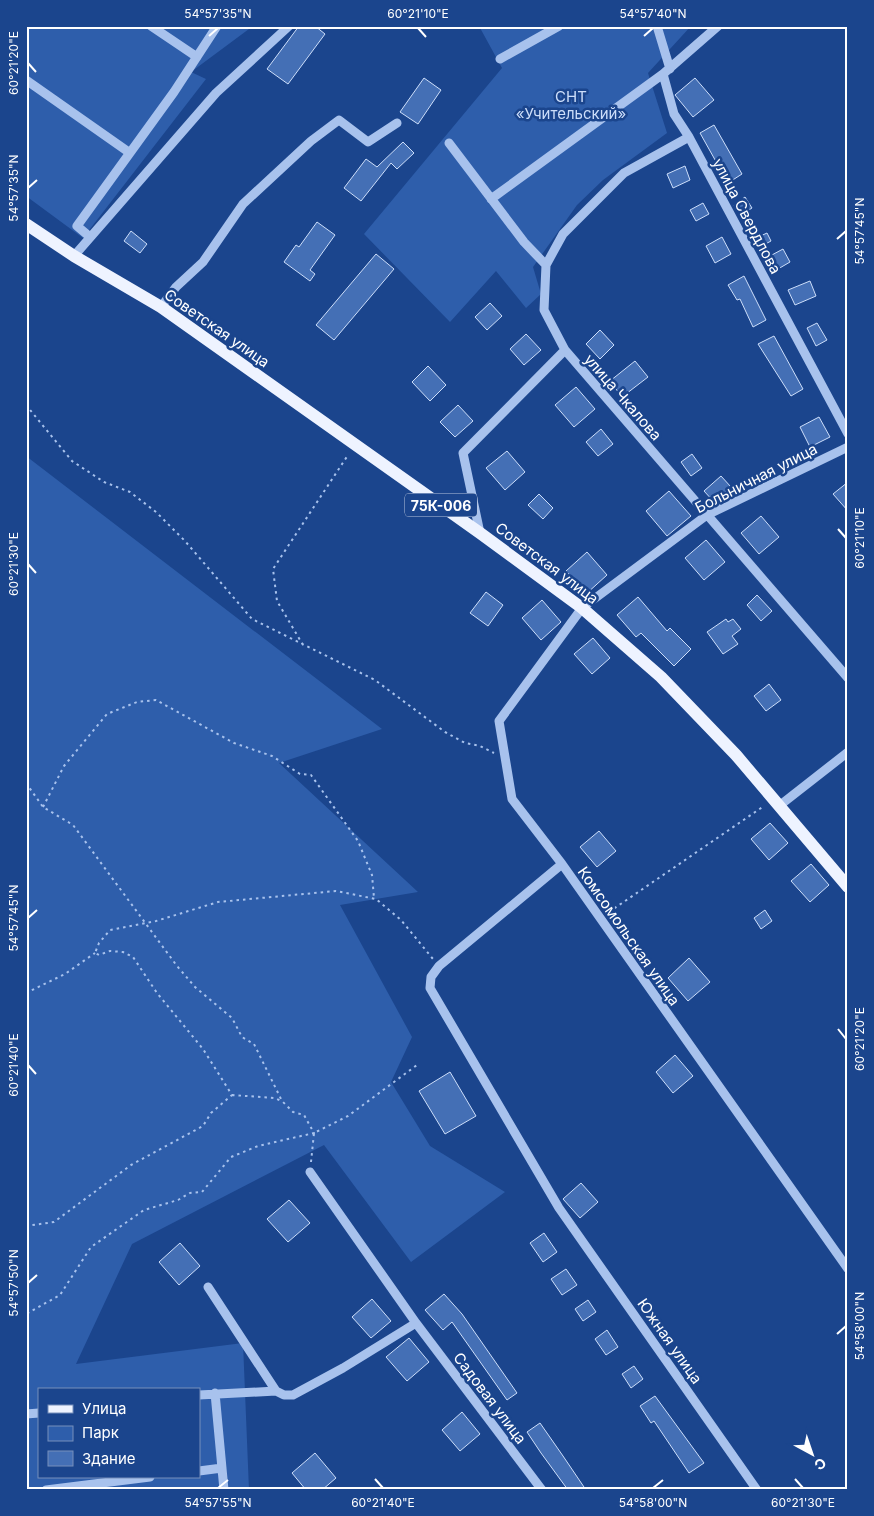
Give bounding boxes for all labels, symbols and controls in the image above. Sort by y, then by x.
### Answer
text: 54°57'35"N [184,6,252,21]
text: 60°21'10"E [387,6,449,21]
text: 54°57'40"N [619,6,687,21]
text: 60°21'20"E [6,31,21,95]
park label: СНТ «Учительский» [516,87,626,123]
text: 54°57'35"N [6,154,21,222]
street label: улица Свердлова [709,155,785,277]
text: 54°57'45"N [852,198,867,264]
street label: Советская улица [161,285,273,371]
street label: улица Чкалова [580,350,666,444]
street label: Больничная улица [692,439,820,517]
road number: 75К-006 [405,494,477,516]
text: 60°21'10"E [852,507,867,569]
street label: Советская улица [492,518,602,608]
text: 60°21'30"E [6,532,21,596]
street label: Комсомольская улица [574,863,684,1009]
text: 54°57'45"N [6,885,21,951]
text: 60°21'20"E [852,1007,867,1071]
text: 60°21'40"E [6,1033,21,1097]
text: 54°57'50"N [6,1249,21,1317]
text: 54°58'00"N [852,1292,867,1360]
street label: Южная улица [634,1295,706,1387]
street label: Садовая улица [449,1348,531,1448]
legend [38,1388,200,1478]
text: Улица [82,1399,126,1418]
text: Парк [82,1423,119,1442]
north arrow [786,1428,836,1478]
text: Здание [82,1449,136,1468]
text: С [811,1455,830,1474]
text: 54°57'55"N [184,1495,252,1510]
text: 60°21'40"E [351,1495,415,1510]
text: 54°58'00"N [619,1495,687,1510]
text: 60°21'30"E [771,1495,835,1510]

